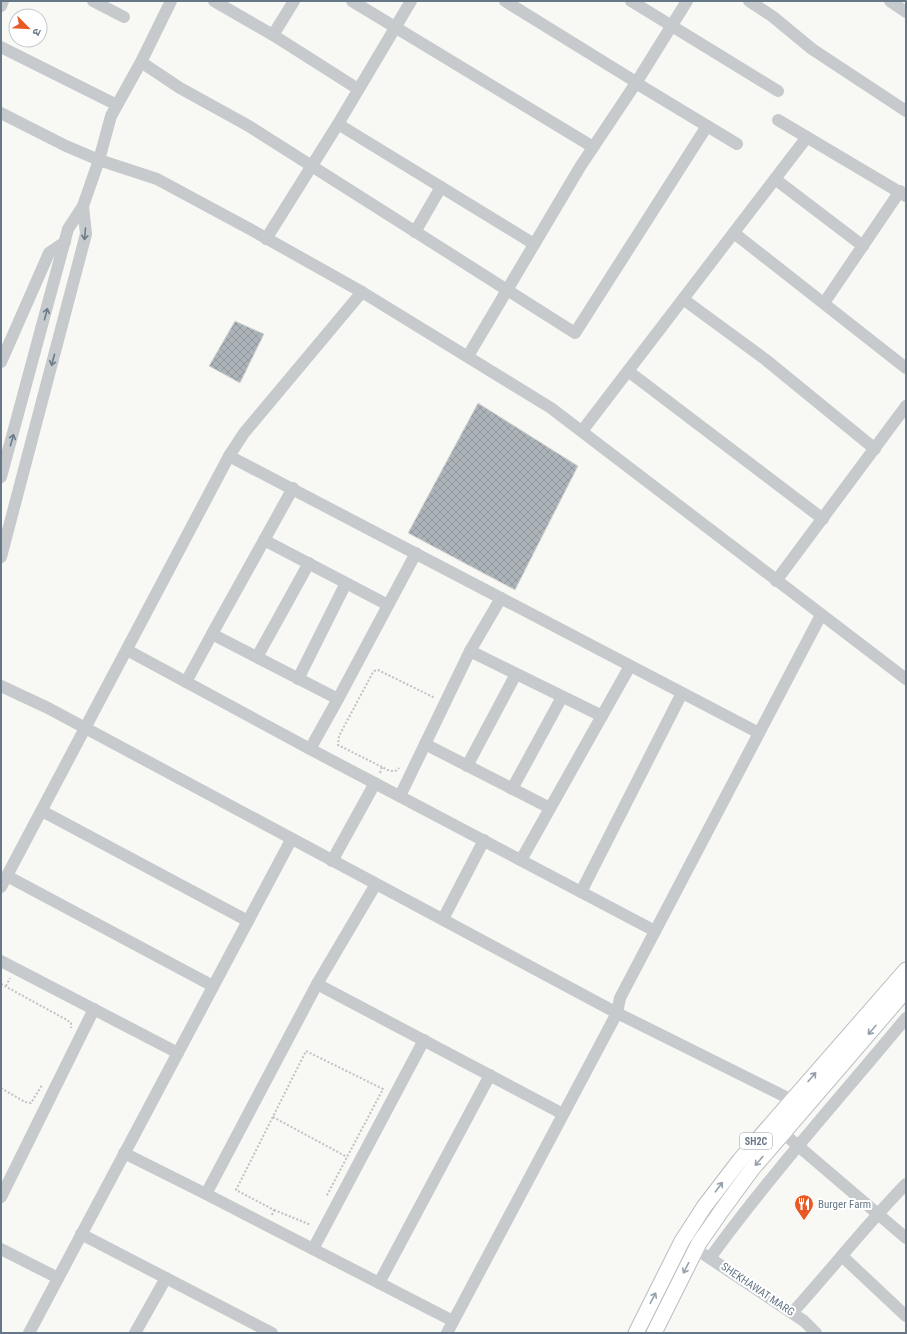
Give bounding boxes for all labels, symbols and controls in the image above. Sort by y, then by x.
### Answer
north arrow [8,8,48,48]
text: उ [29,26,44,38]
one-way arrow [81,227,88,240]
one-way arrow [42,308,50,321]
one-way arrow [49,353,56,366]
one-way arrow [8,433,16,446]
one-way arrow [867,1025,876,1036]
one-way arrow [808,1071,817,1082]
road number: SH2C [740,1133,772,1149]
one-way arrow [755,1155,764,1166]
one-way arrow [715,1181,724,1192]
restaurant icon: Burger Farm [793,1193,815,1221]
place label: Burger Farm [818,1198,871,1211]
street label: SHEKHAWAT MARG [719,1260,797,1319]
one-way arrow [682,1262,690,1274]
one-way arrow [650,1292,657,1304]

